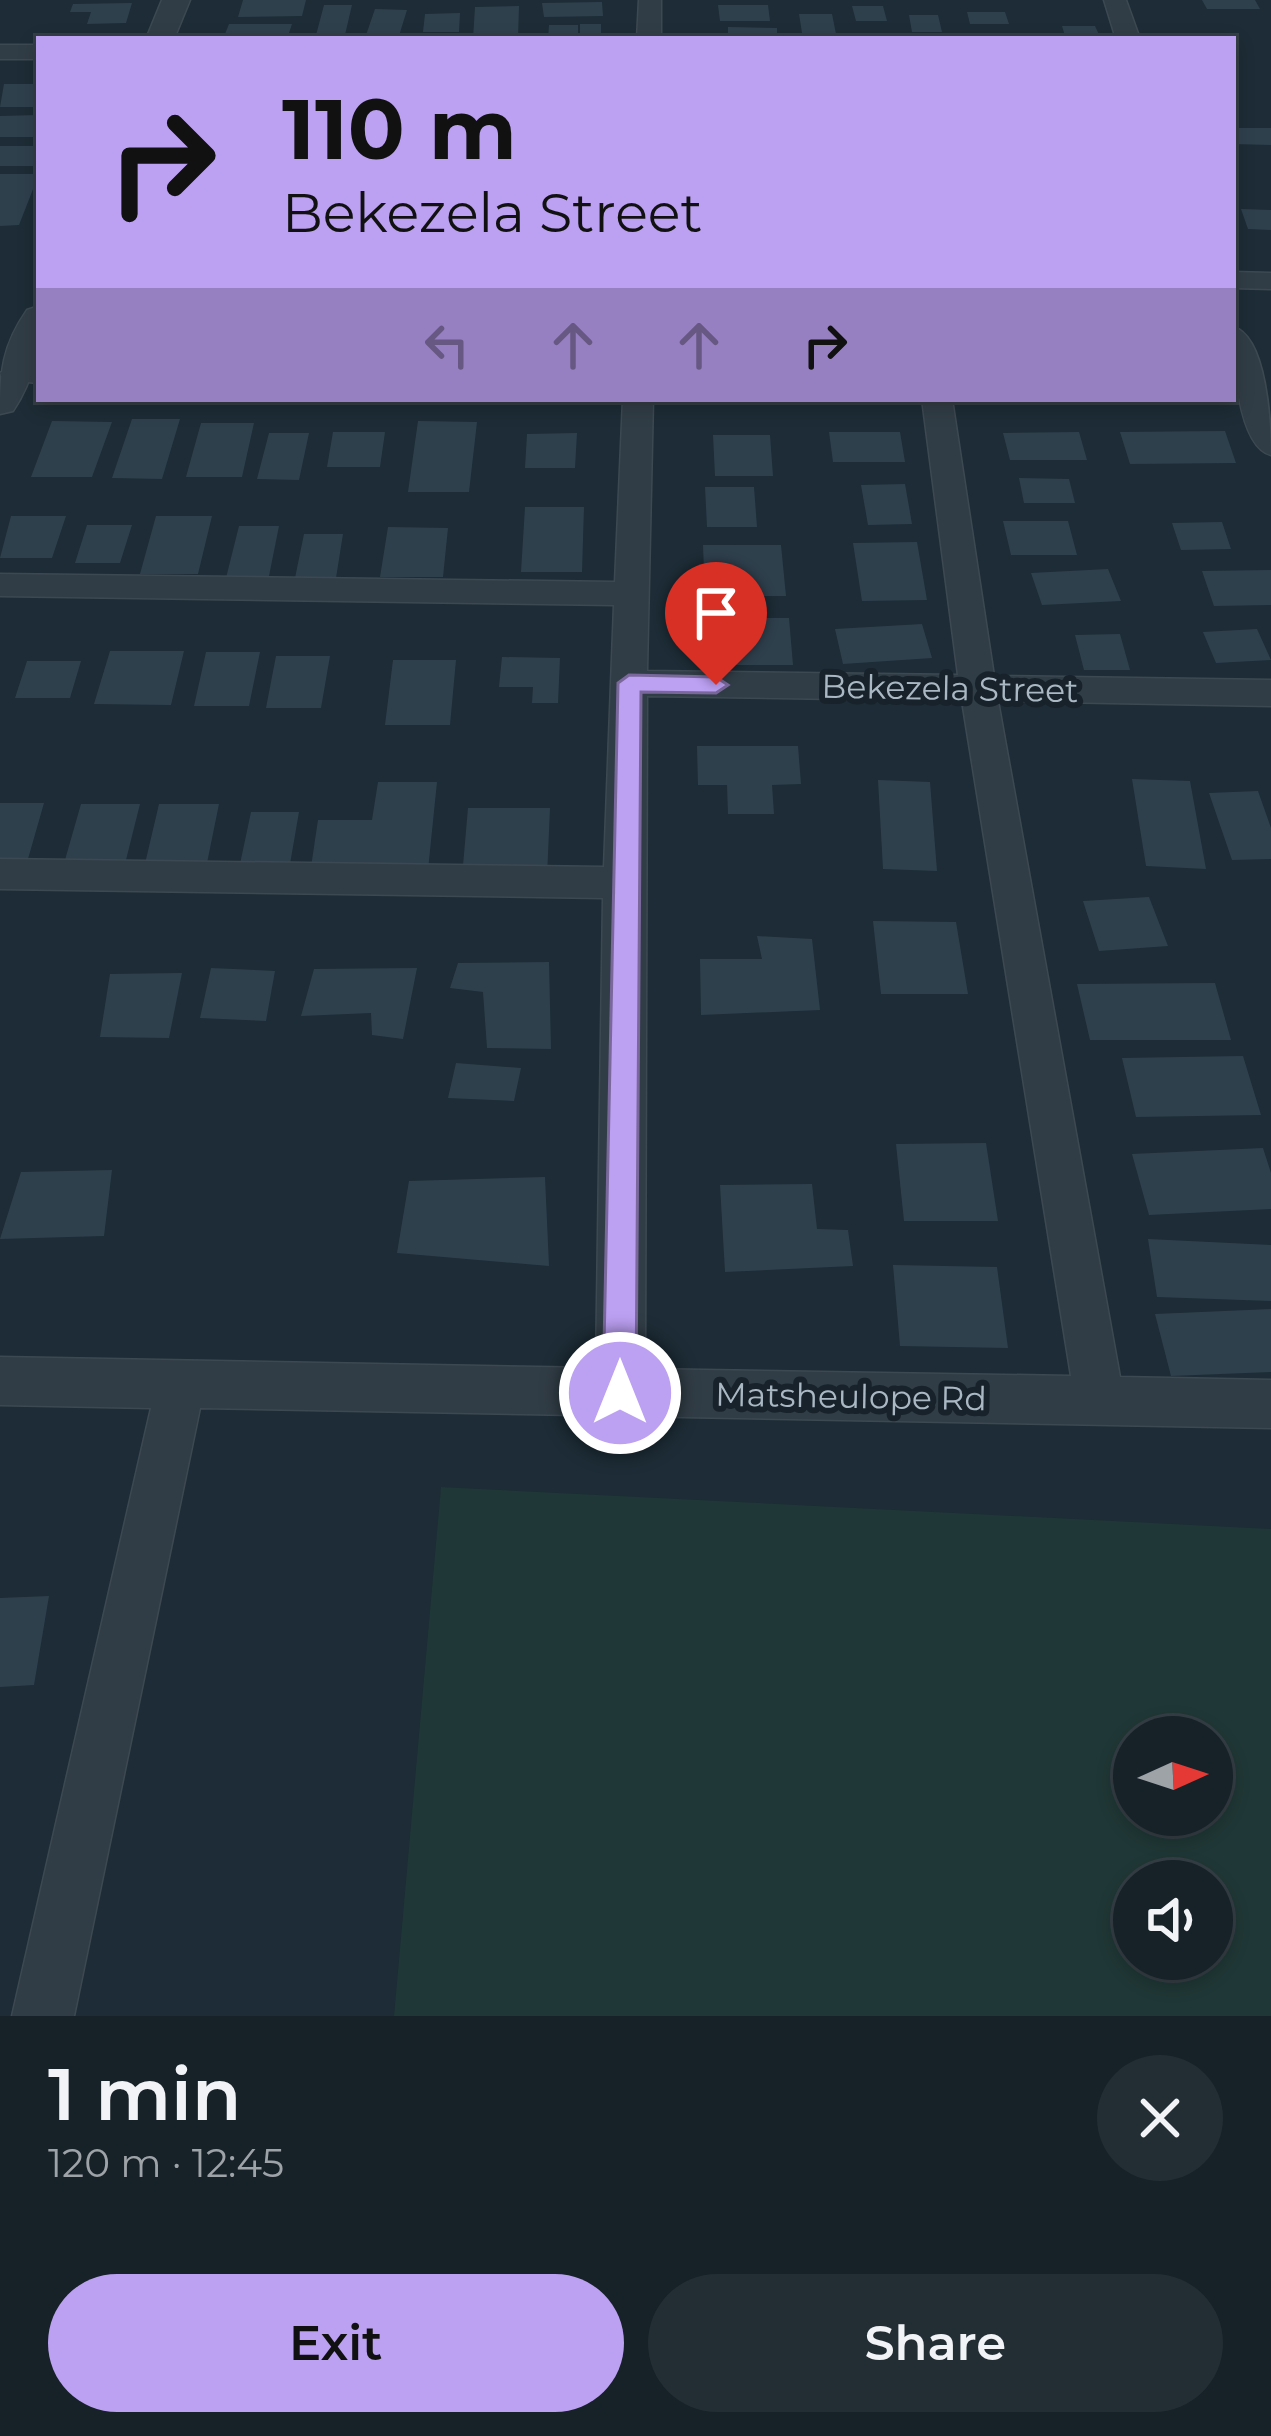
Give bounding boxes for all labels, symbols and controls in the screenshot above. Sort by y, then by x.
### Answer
text: 110 m [282,78,517,180]
icon: right [84,84,240,240]
text: Bekezela Street [282,180,702,246]
icon: left [414,312,480,378]
icon: ahead [540,312,606,378]
icon: ahead [666,312,732,378]
icon: right [792,312,858,378]
pin [665,562,767,685]
icon: arrive [683,580,749,646]
street label: Bekezela Street [821,666,1079,710]
position arrow [557,1330,683,1456]
street label: Matsheulope Rd [715,1374,987,1418]
north arrow [1113,1716,1233,1836]
map controls [1113,1716,1233,1980]
button: sound [1113,1860,1233,1980]
text: 1 min [48,2050,241,2138]
button: close [1097,2055,1223,2181]
text: 120 m · 12:45 [48,2139,284,2187]
button: Exit [48,2274,624,2412]
button: Share [648,2274,1223,2412]

